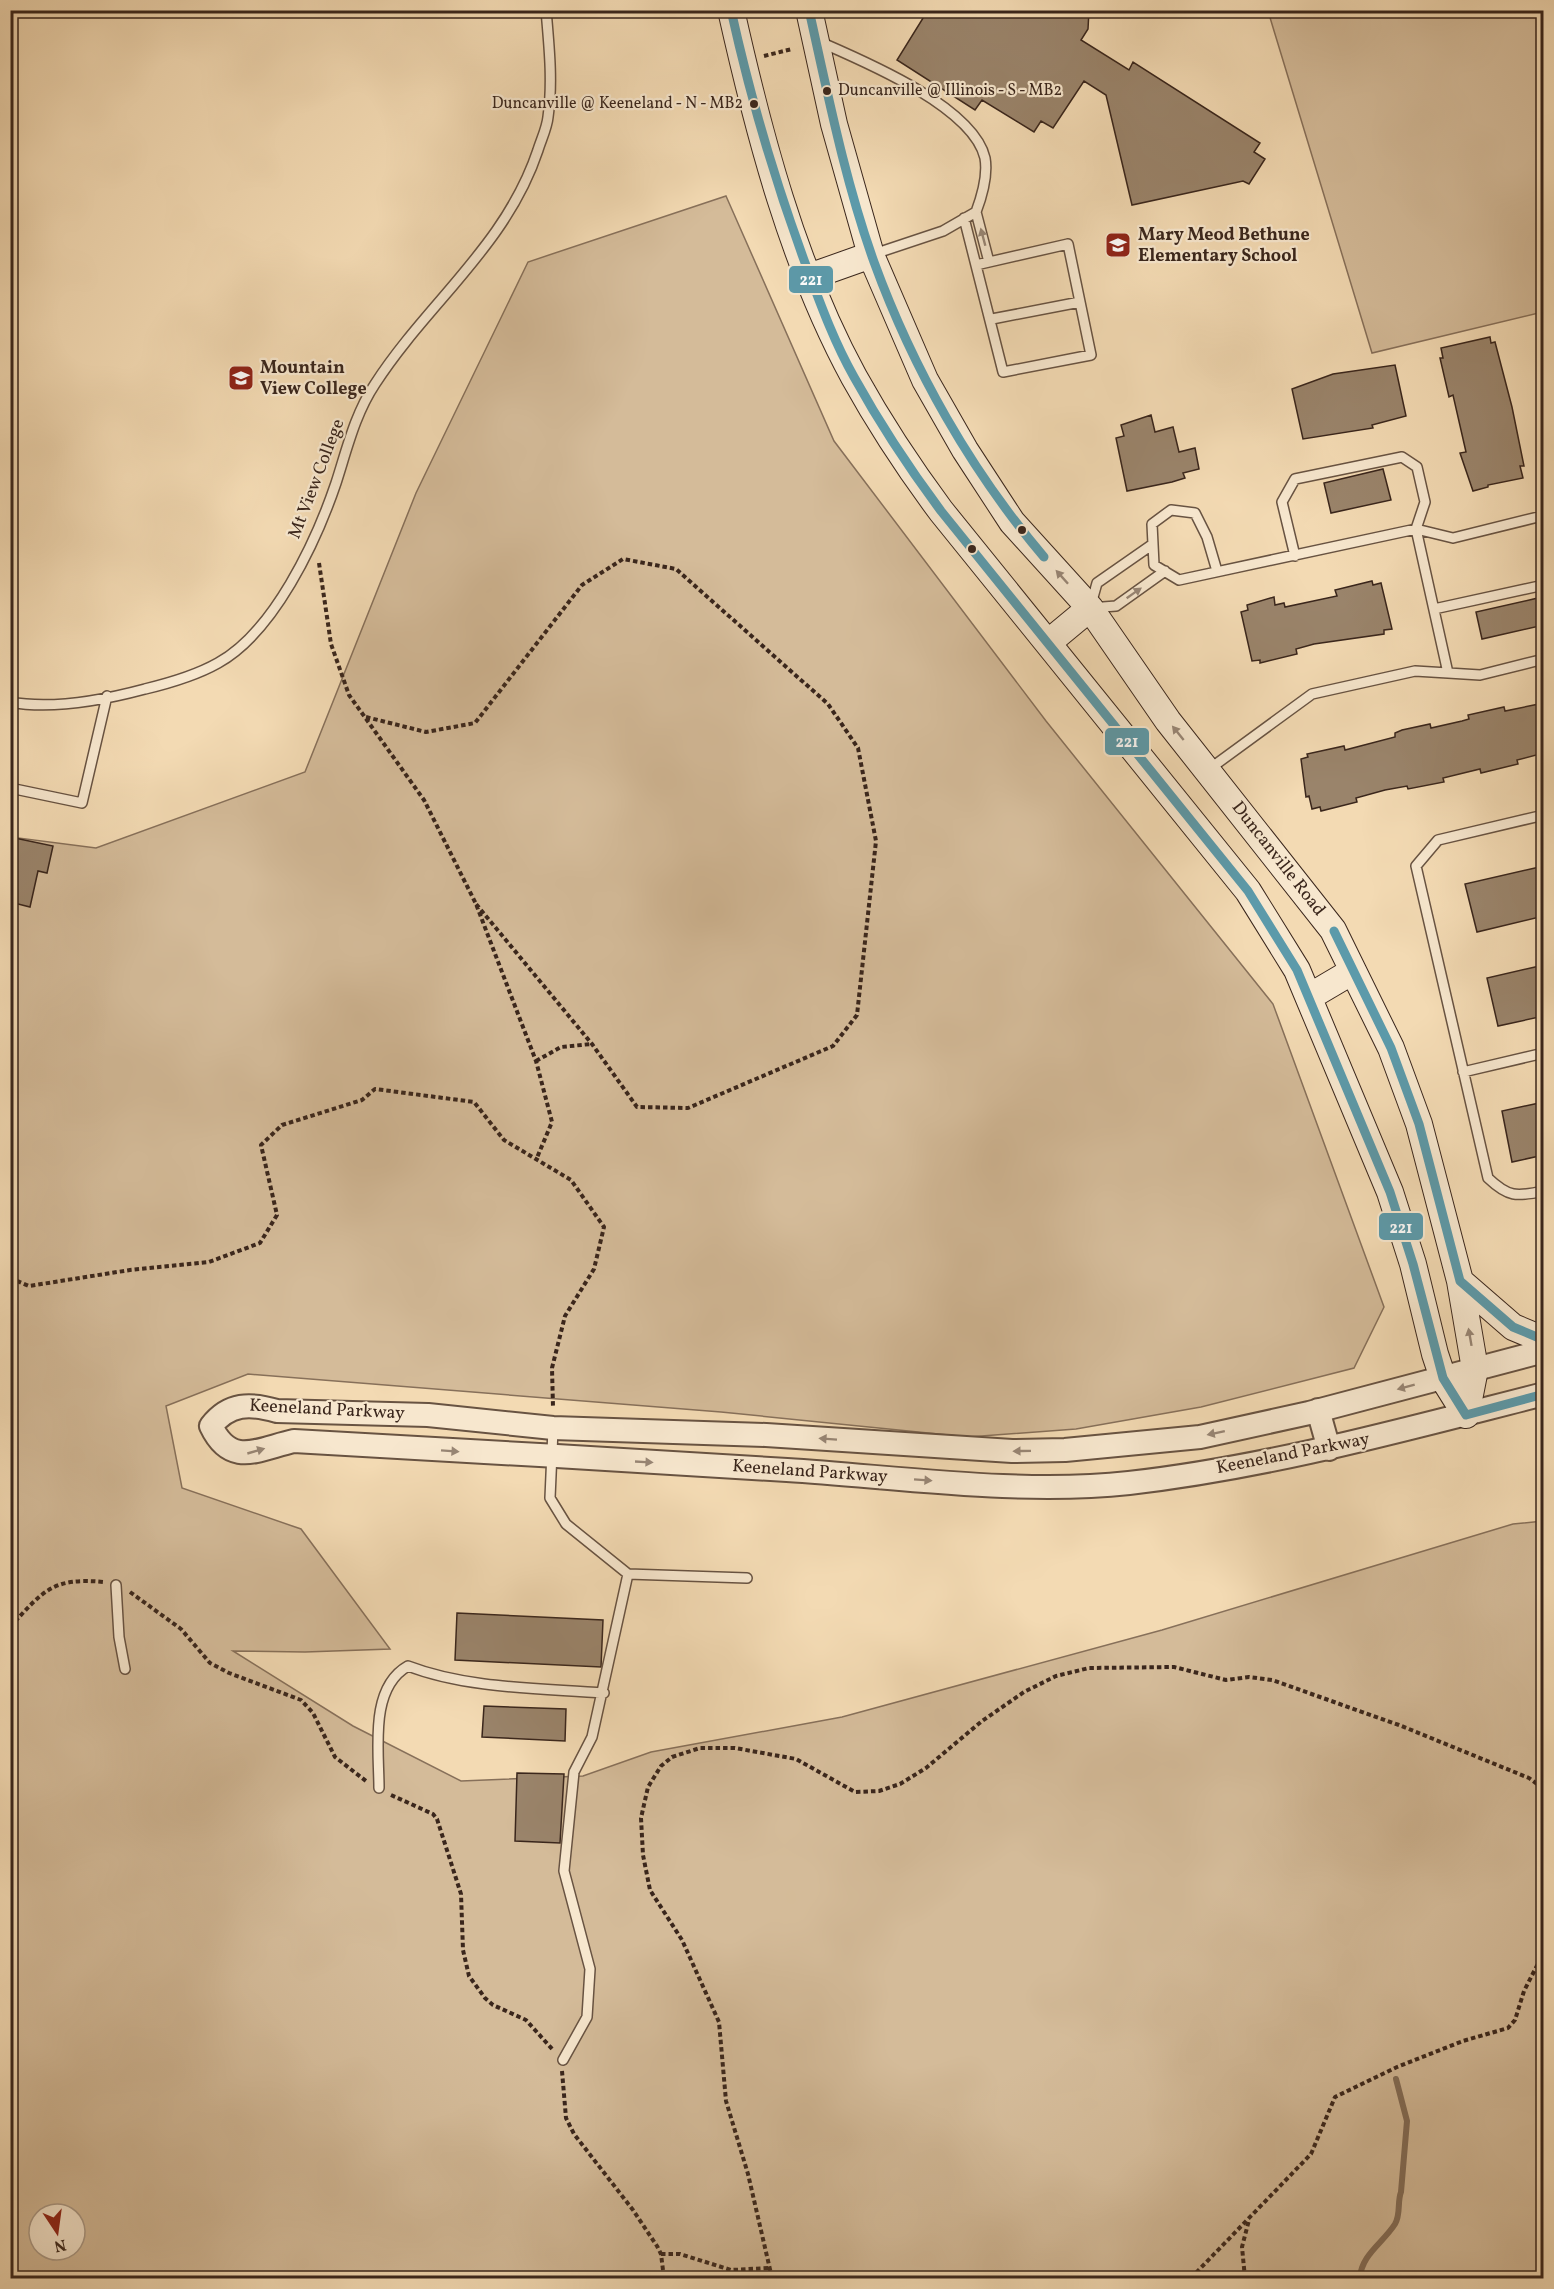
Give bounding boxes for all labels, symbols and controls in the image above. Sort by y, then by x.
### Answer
place label: Duncanville @ Illinois - S - MB2 [838,80,1062,102]
marker: Duncanville @ Illinois - S - MB2 [821,85,833,97]
place label: Duncanville @ Keeneland - N - MB2 [492,93,743,115]
marker: Duncanville @ Keeneland - N - MB2 [748,98,760,110]
place label: Mary Meod Bethune Elementary School [1138,223,1310,269]
one-way arrow [977,228,987,246]
school or university icon: Mary Meod Bethune Elementary School [1103,230,1133,260]
line badge: 221 [788,265,834,294]
text: 221 [799,270,823,292]
place label: Mountain View College [260,356,367,402]
school or university icon: Mountain View College [226,363,256,393]
street label: Mt View College [283,415,351,543]
unlabelled marker [1016,524,1028,536]
unlabelled marker [966,543,978,555]
one-way arrow [1055,569,1069,584]
one-way arrow [1126,587,1142,599]
one-way arrow [1171,725,1184,741]
line badge: 221 [1104,727,1150,756]
text: 221 [1115,732,1139,754]
street label: Duncanville Road [1225,796,1331,922]
line badge: 221 [1378,1212,1424,1241]
text: 221 [1389,1218,1413,1240]
one-way arrow [1465,1327,1474,1346]
one-way arrow [1397,1383,1415,1393]
street label: Keeneland Parkway [249,1393,406,1427]
street label: Keeneland Parkway [1214,1427,1372,1481]
one-way arrow [1207,1429,1226,1439]
one-way arrow [818,1435,837,1444]
one-way arrow [247,1445,265,1455]
one-way arrow [440,1446,459,1456]
one-way arrow [1013,1446,1032,1455]
street label: Keeneland Parkway [732,1454,889,1490]
one-way arrow [635,1457,654,1466]
one-way arrow [913,1475,932,1485]
north arrow [27,2202,87,2262]
text: N [51,2233,68,2257]

